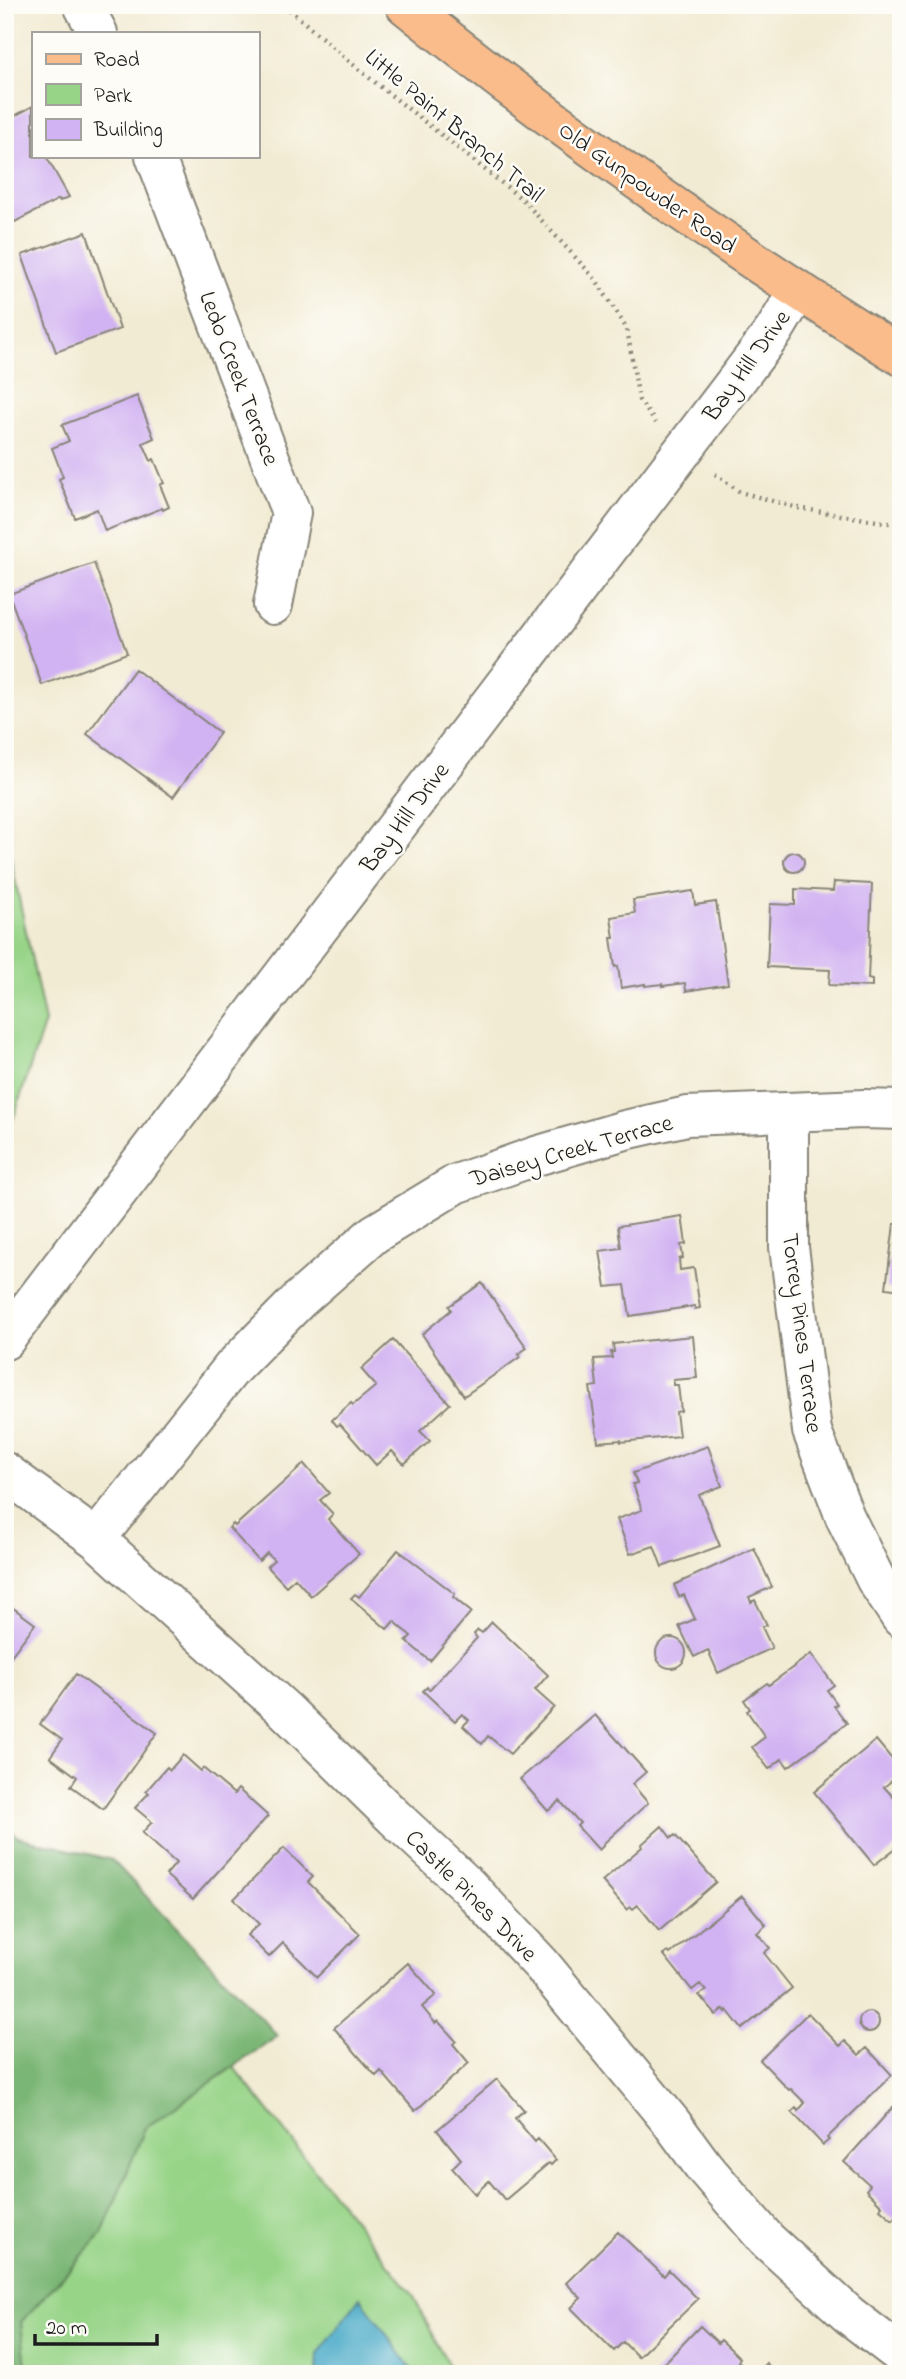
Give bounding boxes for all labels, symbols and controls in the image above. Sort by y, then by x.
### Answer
legend [32,32,259,158]
street label: Little Paint Branch Trail [356,41,551,213]
text: Road [94,46,140,76]
text: Park [94,82,133,112]
street label: Old Gunpowder Road [550,114,743,264]
text: Building [93,116,163,148]
street label: Ledo Creek Terrace [188,287,287,471]
street label: Bay Hill Drive [695,303,802,431]
street label: Bay Hill Drive [352,756,460,883]
street label: Daisey Creek Terrace [465,1107,678,1199]
street label: Torrey Pines Terrace [770,1231,830,1436]
street label: Castle Pines Drive [396,1823,545,1971]
scale bar [35,2302,158,2346]
text: 20 m [46,2314,87,2344]

